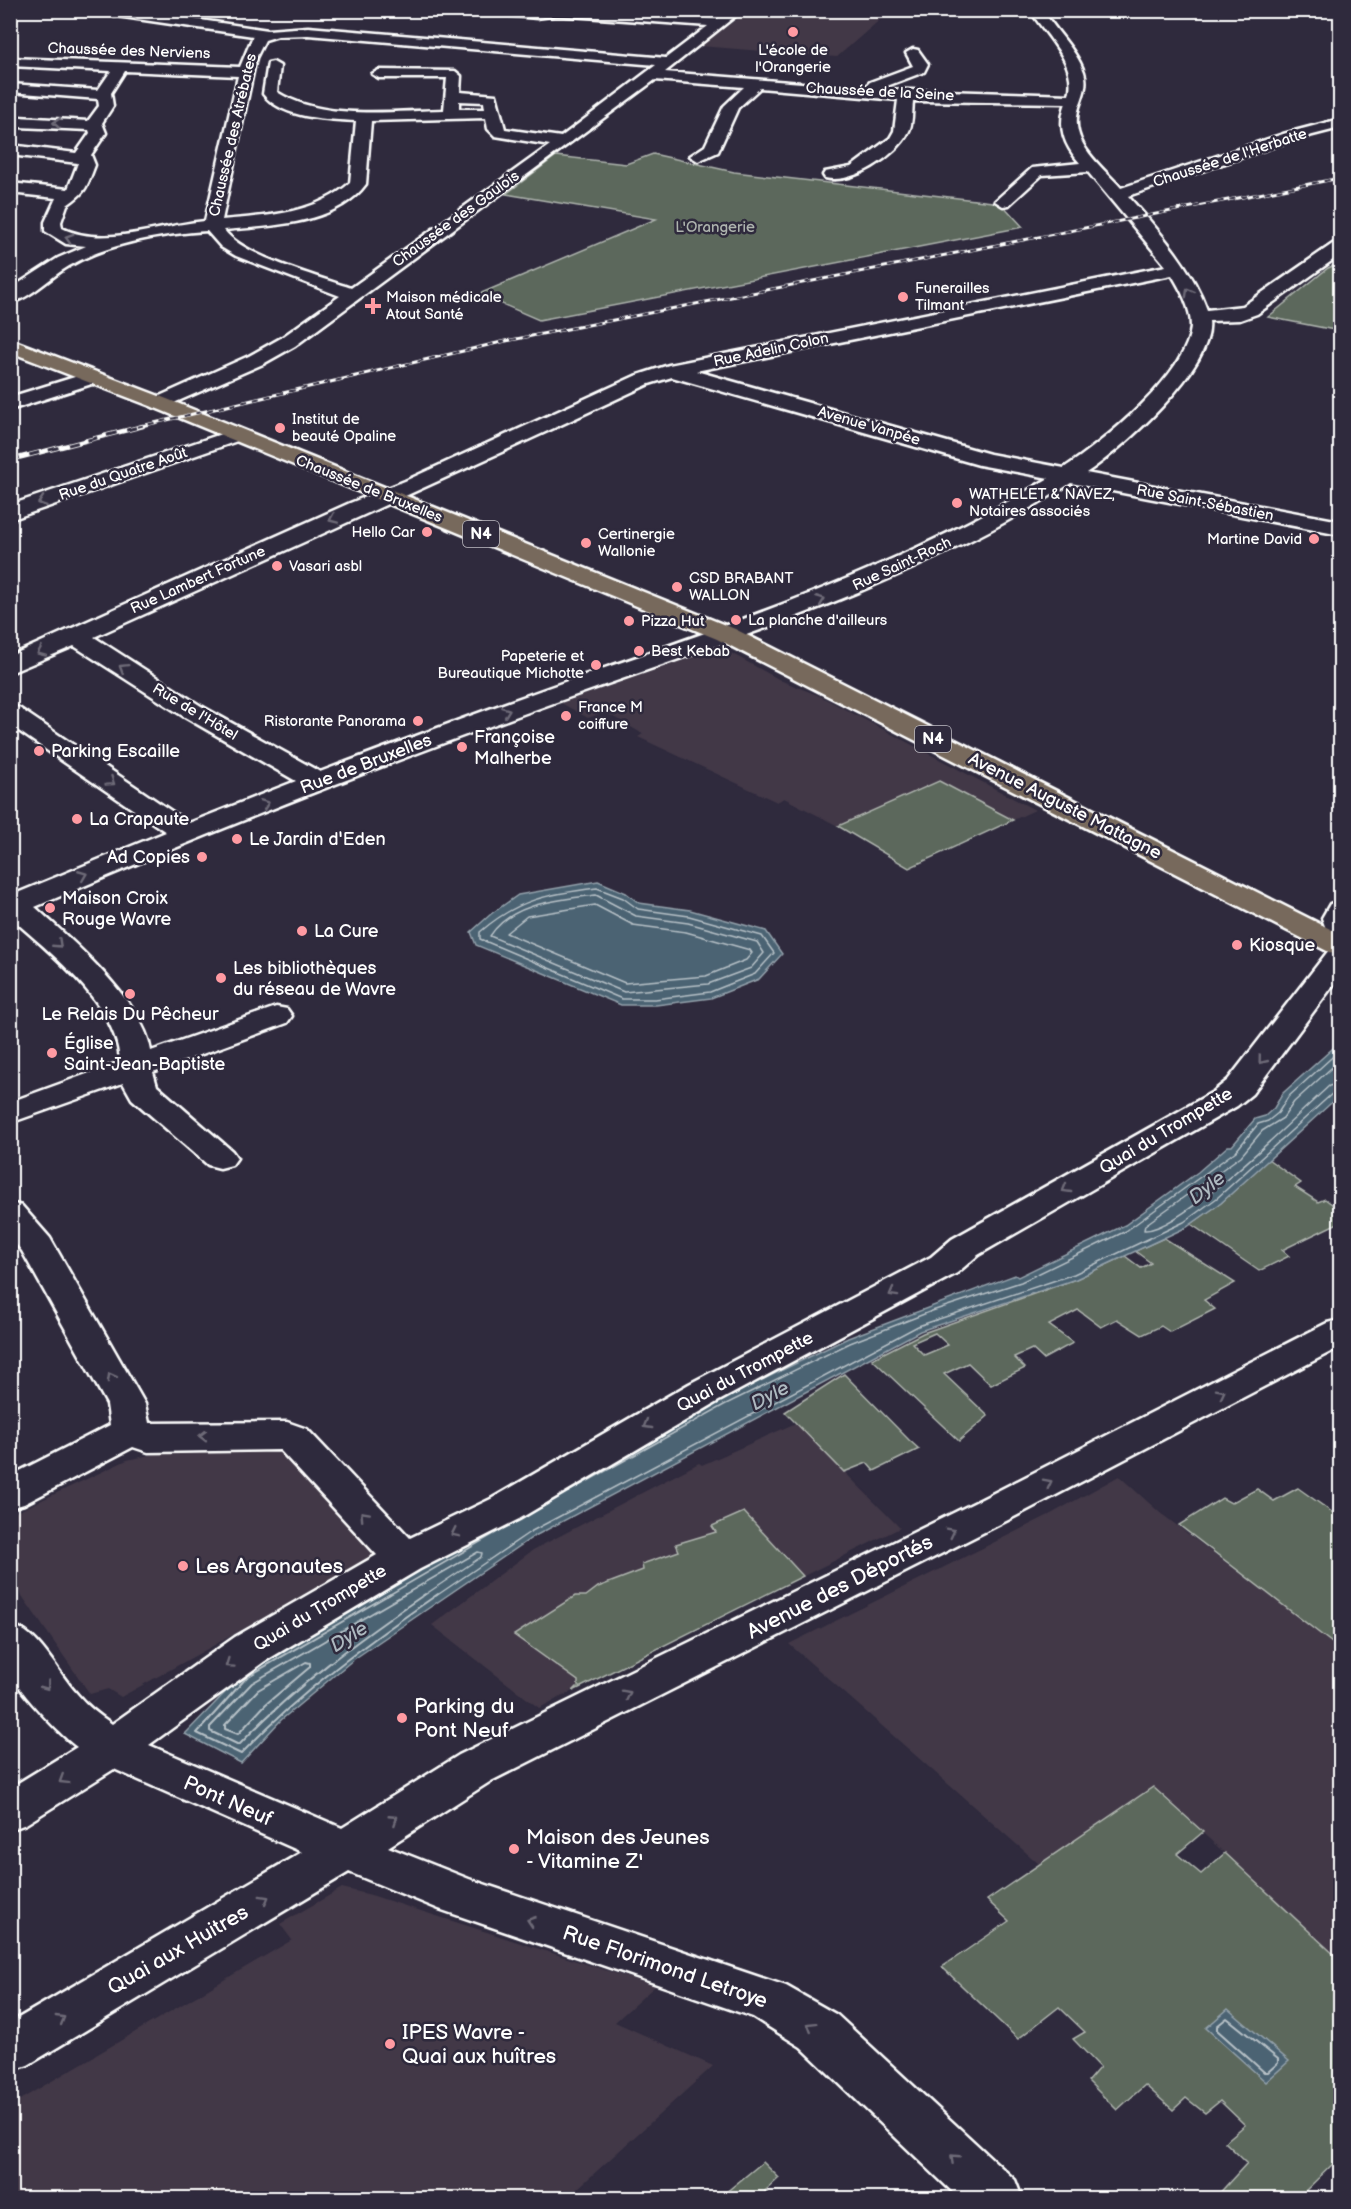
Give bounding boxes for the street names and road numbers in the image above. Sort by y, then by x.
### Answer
street label: Chaussée des Nerviens [47,39,211,63]
street label: Chaussée des Atrébates [205,51,261,218]
street label: Chaussée de la Seine [805,79,955,105]
street label: Chaussée de l'Herbatte [1151,124,1309,192]
street label: Chaussée des Gaulois [389,166,524,271]
street label: Rue Adelin Colon [712,329,830,371]
street label: Avenue Vanpée [816,402,922,450]
street label: Rue du Quatre Août [56,443,190,505]
street label: Chaussée de Bruxelles [293,451,446,527]
street label: Rue Saint-Sébastien [1135,480,1275,526]
road number: N4 [463,521,499,547]
street label: Rue Saint-Roch [850,533,954,595]
street label: Rue Lambert Fortune [128,542,268,618]
street label: Rue de l'Hôtel [149,679,241,745]
road number: N4 [915,726,951,752]
street label: Rue de Bruxelles [297,729,435,799]
street label: Avenue Auguste Mattagne [965,748,1165,864]
street label: Quai du Trompette [1096,1083,1237,1179]
street label: Quai du Trompette [673,1327,817,1417]
street label: Avenue des Déportés [743,1529,937,1645]
street label: Quai du Trompette [250,1560,391,1656]
street label: Pont Neuf [180,1770,277,1832]
street label: Quai aux Huitres [103,1900,253,2000]
street label: Rue Florimond Letroye [559,1920,771,2014]

